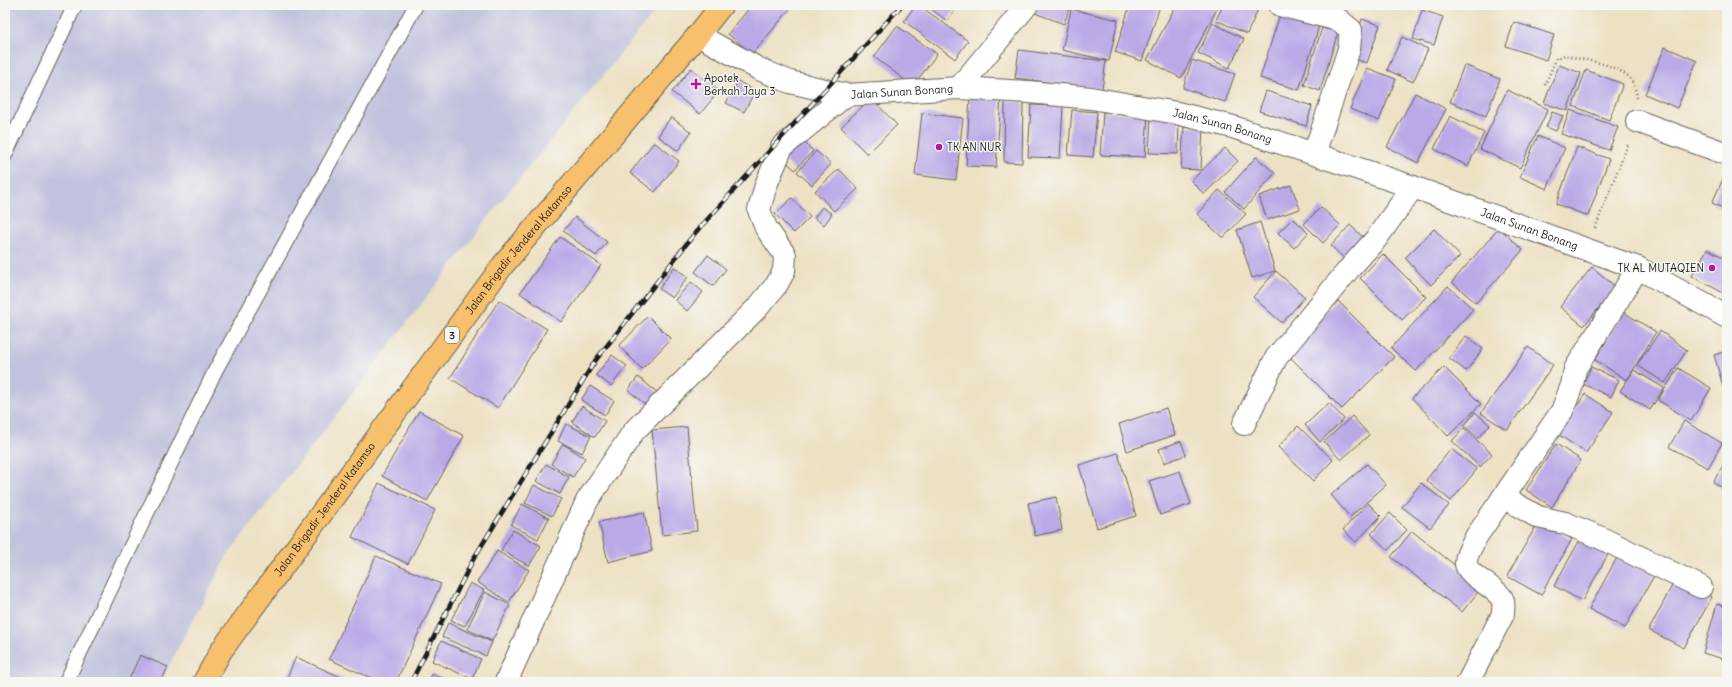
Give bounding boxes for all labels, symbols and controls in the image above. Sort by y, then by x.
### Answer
place label: Apotek Berkah Jaya 3 [704,71,776,98]
marker: Apotek Berkah Jaya 3 [691,79,701,89]
street label: Jalan Sunan Bonang [850,81,953,102]
street label: Jalan Sunan Bonang [1172,105,1274,146]
place label: TK AN NUR [947,140,1002,154]
marker: TK AN NUR [934,142,944,152]
street label: Jalan Brigadir Jenderal Katamso [462,182,575,317]
street label: Jalan Sunan Bonang [1479,205,1580,253]
place label: TK AL MUTAQIEN [1617,261,1704,275]
marker: TK AL MUTAQIEN [1707,263,1717,273]
road number: 3 [445,327,459,343]
street label: Jalan Brigadir Jenderal Katamso [271,440,378,579]

